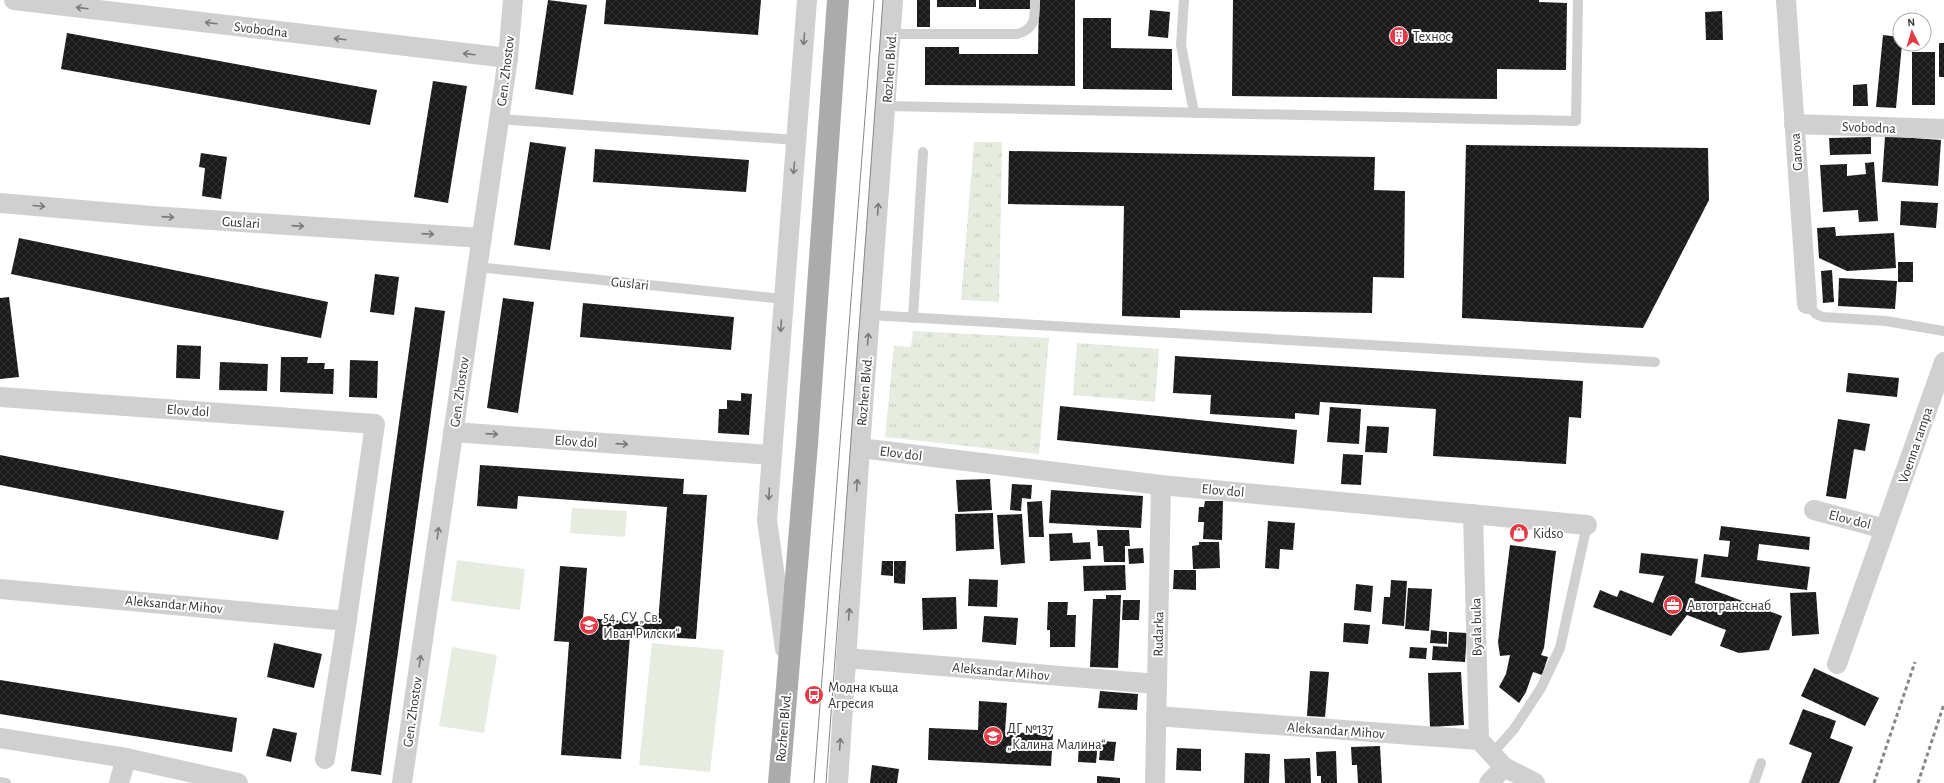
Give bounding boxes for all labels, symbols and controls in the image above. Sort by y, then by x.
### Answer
one-way arrow [75,4,88,12]
north arrow [1892,12,1932,52]
text: N [1907,17,1915,28]
one-way arrow [205,19,218,27]
street label: Svobodna [233,20,289,40]
building icon: Технос [1388,25,1410,47]
place label: Технос [1413,30,1452,44]
one-way arrow [800,32,807,45]
street label: Rozhen Blvd. [881,33,899,104]
one-way arrow [334,35,347,42]
street label: Gen. Zhostov [495,35,517,107]
one-way arrow [463,50,476,58]
street label: Svobodna [1842,120,1897,136]
street label: Garova [1789,132,1805,171]
one-way arrow [790,161,797,174]
one-way arrow [32,203,45,210]
one-way arrow [875,203,882,216]
one-way arrow [161,214,174,221]
street label: Guslari [221,215,260,231]
one-way arrow [291,222,304,229]
one-way arrow [421,231,434,238]
street label: Guslari [610,275,650,293]
one-way arrow [778,319,785,332]
one-way arrow [865,333,872,346]
street label: Gen. Zhostov [448,356,472,428]
street label: Rozhen Blvd. [855,356,875,427]
street label: Elov dol [166,403,210,419]
street label: Voenna rampa [1896,405,1936,485]
one-way arrow [485,431,498,438]
street label: Elov dol [554,434,598,450]
one-way arrow [615,440,628,447]
street label: Elov dol [879,444,923,464]
one-way arrow [854,479,861,492]
street label: Elov dol [1201,482,1245,500]
one-way arrow [765,487,772,500]
street label: Elov dol [1827,508,1872,532]
shop icon: Kidso [1508,522,1530,544]
one-way arrow [434,527,442,540]
place label: Kidso [1533,527,1563,541]
street label: Aleksandar Mihov [125,594,223,616]
office icon: Автотрансснаб [1662,594,1684,616]
street label: Byala buka [1469,597,1485,657]
place label: Автотрансснаб [1687,599,1771,613]
one-way arrow [845,608,852,621]
place label: 54. СУ „Св. Иван Рилски“ [603,611,680,641]
street label: Rudarka [1152,611,1166,657]
school or university icon: 54. СУ „Св. Иван Рилски“ [578,614,600,636]
one-way arrow [416,655,424,668]
street label: Aleksandar Mihov [952,661,1050,683]
street label: Gen. Zhostov [401,676,425,748]
place label: Модна къща Агресия [828,681,899,711]
bus stop icon: Модна къща Агресия [803,684,825,706]
street label: Rozhen Blvd. [774,692,794,763]
street label: Aleksandar Mihov [1287,721,1385,741]
place label: ДГ №137 „Калина Малина“ [1007,722,1105,752]
school or university icon: ДГ №137 „Калина Малина“ [982,725,1004,747]
one-way arrow [837,738,844,751]

